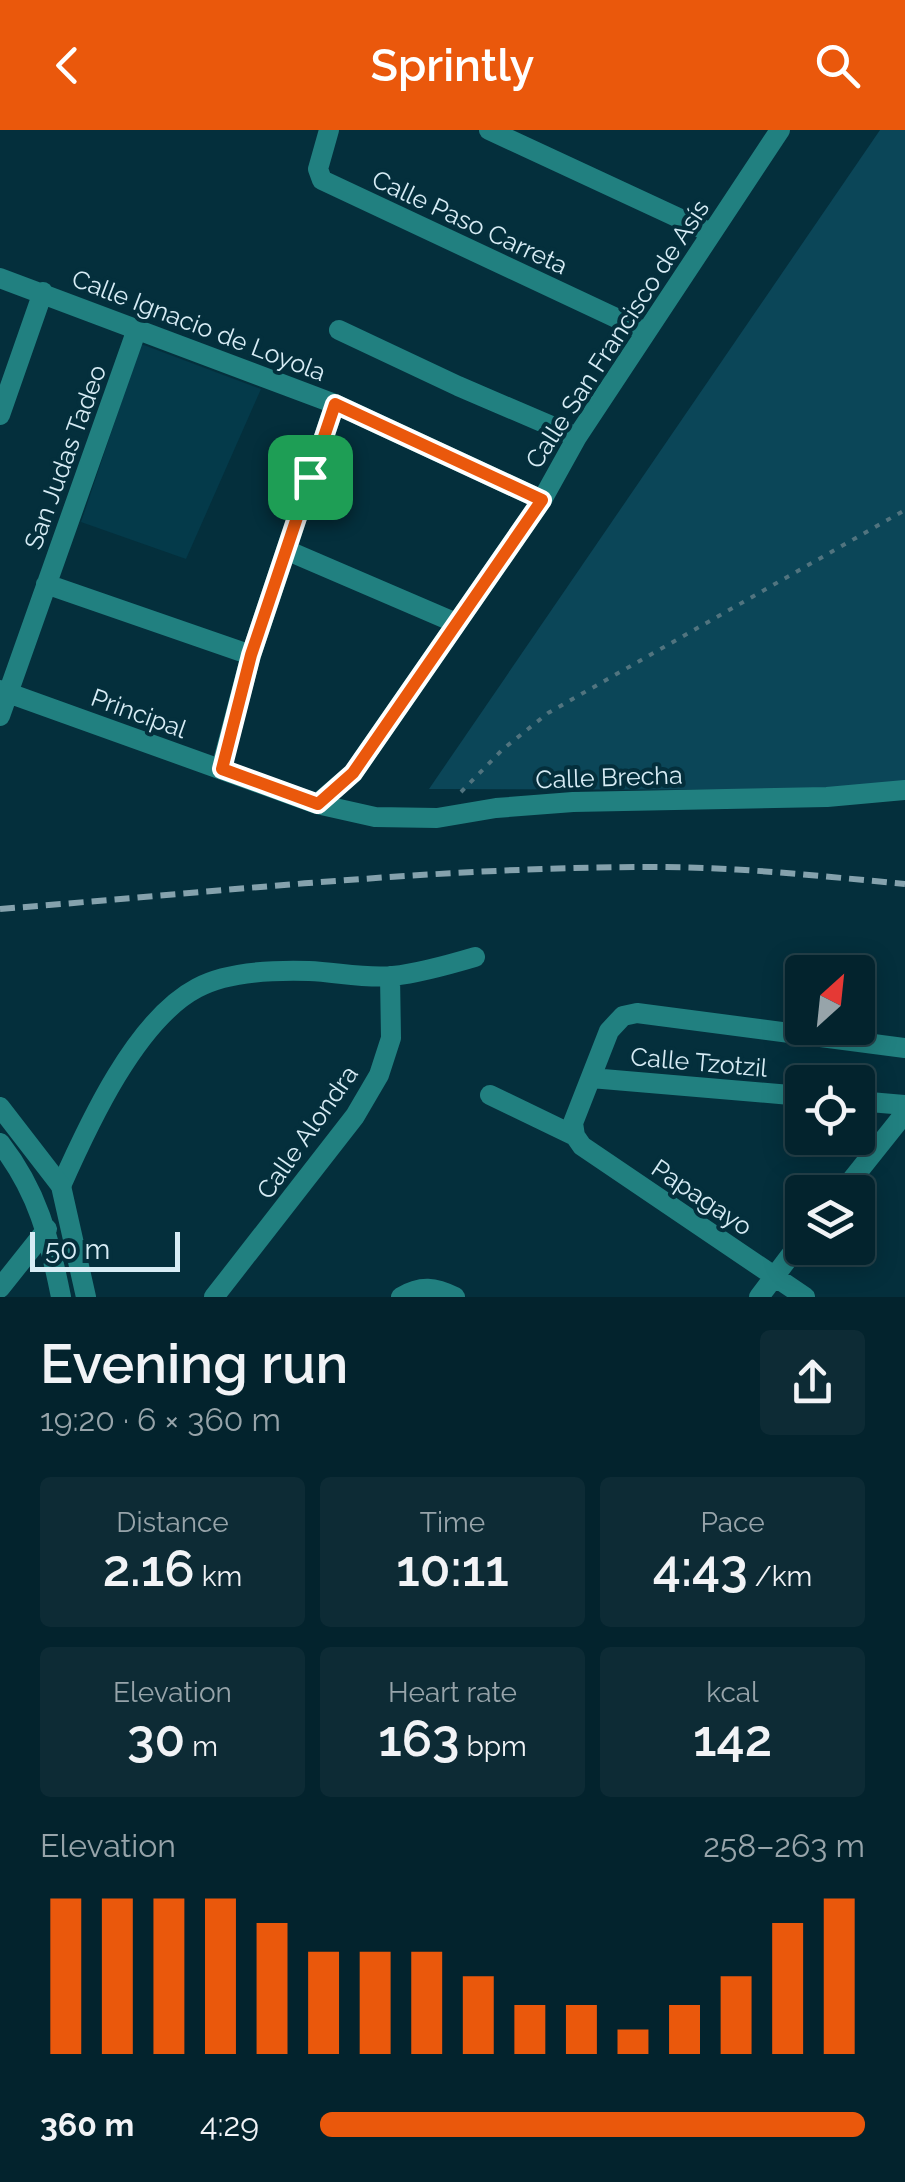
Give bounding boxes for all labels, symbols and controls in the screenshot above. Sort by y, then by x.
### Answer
icon: back [40,38,95,93]
icon: search [810,38,865,93]
text: Sprintly [371,39,534,92]
street label: Calle Paso Carreta [367,164,573,280]
street label: Calle San Francisco de Asís [519,194,715,474]
street label: Calle Ignacio de Loyola [68,263,330,387]
street label: San Judas Tadeo [18,361,112,553]
pin [268,435,353,520]
icon: arrive [283,450,338,505]
street label: Principal [87,682,191,744]
street label: Calle Brecha [535,759,683,795]
north arrow [785,955,875,1045]
map controls [785,955,875,1265]
street label: Calle Tzotzil [629,1041,769,1083]
street label: Calle Alondra [250,1060,364,1204]
button: locate [785,1065,875,1155]
street label: Papagayo [646,1152,758,1242]
button: layers [785,1175,875,1265]
scale bar [30,1227,180,1272]
text: 50 m [45,1233,110,1266]
button: share [760,1330,865,1435]
text: Evening run [40,1331,348,1396]
text: 19:20 · 6 × 360 m [40,1401,281,1438]
text: Distance [116,1506,229,1539]
text: Time [420,1506,485,1539]
text: Pace [700,1506,765,1539]
text: 2.16 [103,1539,195,1598]
text: 10:11 [396,1539,509,1598]
text: 4:43 [653,1539,748,1598]
text: km [195,1560,242,1593]
text: /km [748,1560,812,1593]
text: Elevation [113,1676,232,1709]
text: Heart rate [388,1676,517,1709]
text: kcal [706,1676,759,1709]
text: 30 [127,1709,185,1768]
text: 163 [378,1709,459,1768]
text: 142 [693,1709,772,1768]
text: m [185,1730,218,1763]
text: bpm [459,1730,527,1763]
text: Elevation [40,1827,176,1864]
text: 258–263 m [703,1827,865,1864]
text: 360 m [40,2106,134,2143]
text: 4:29 [200,2106,259,2143]

